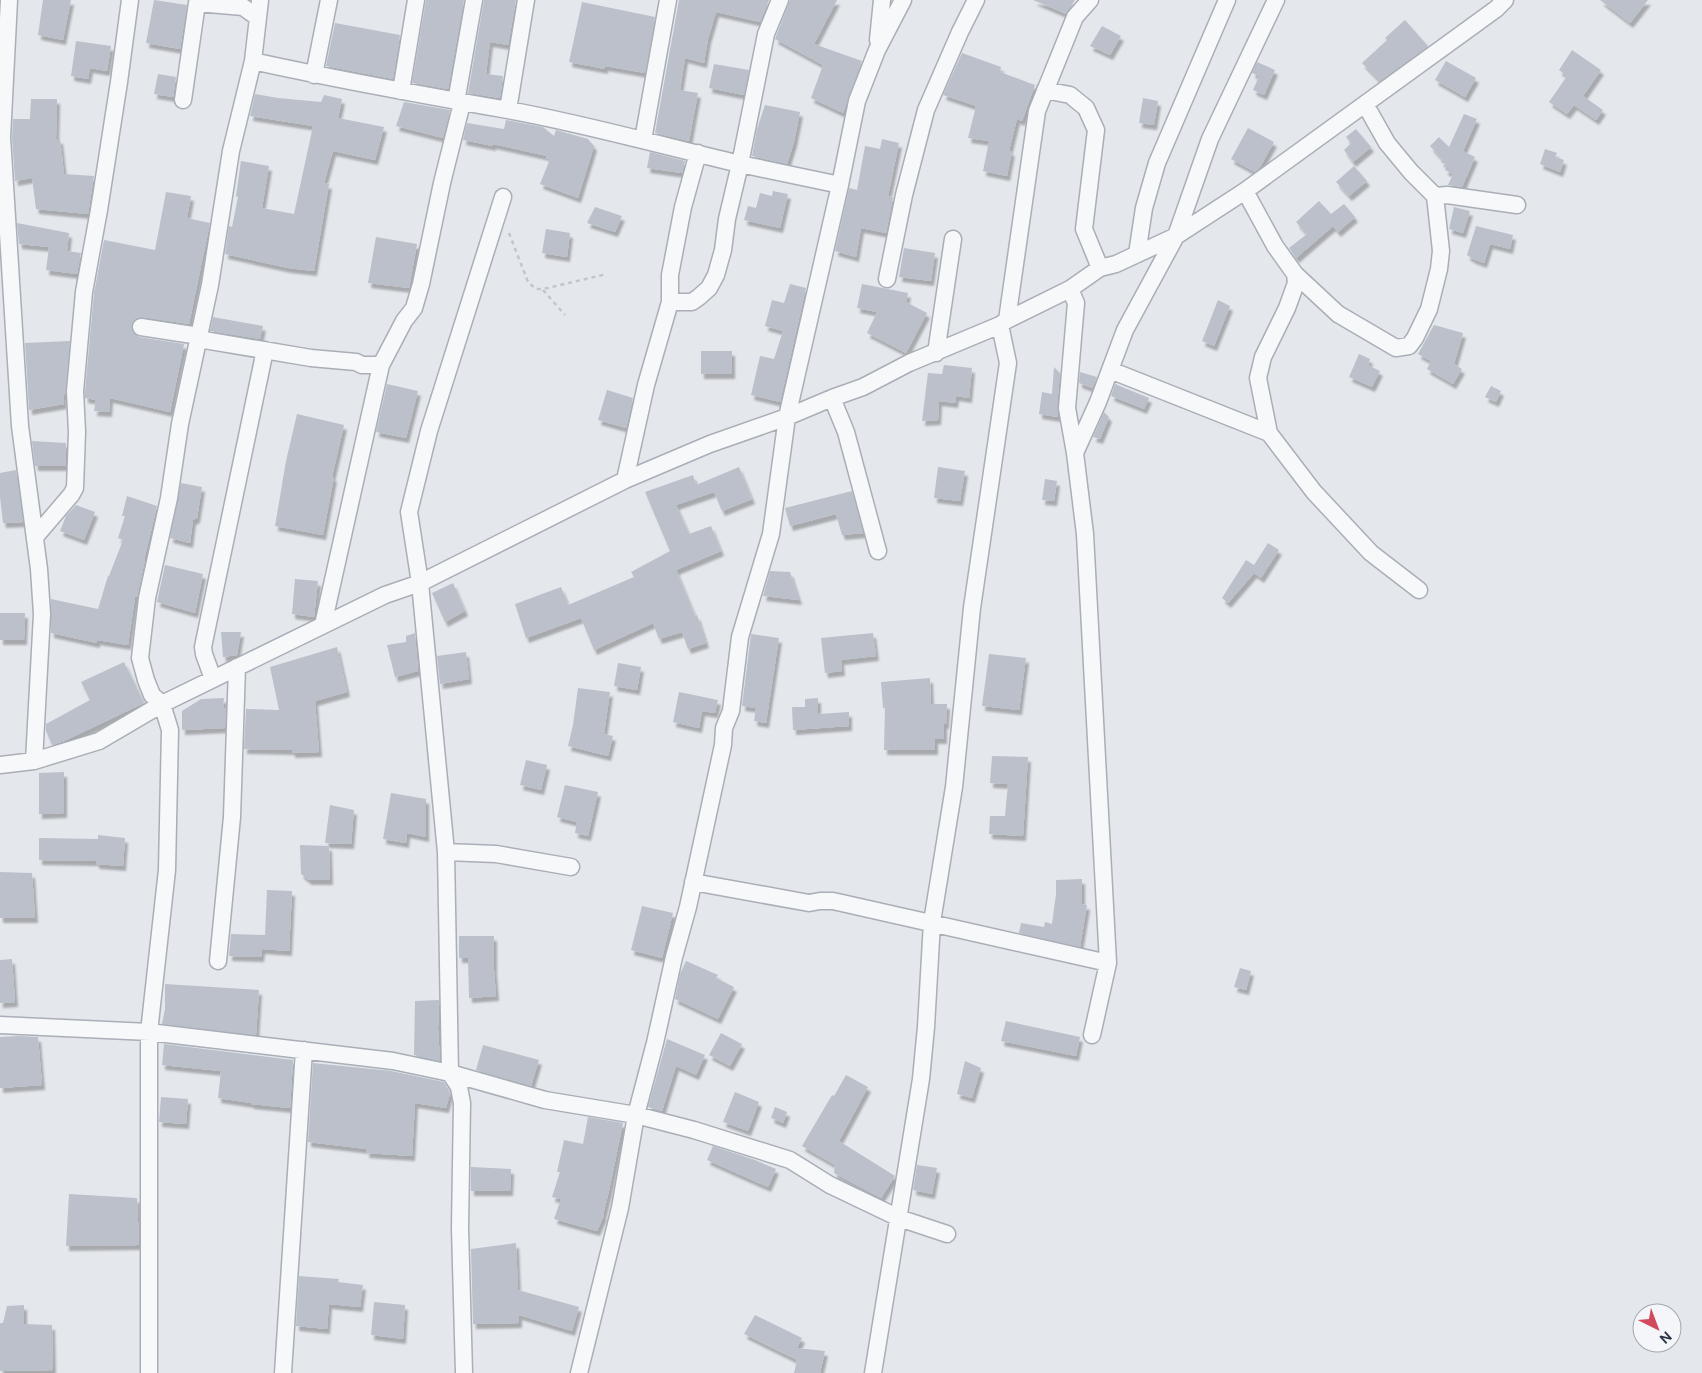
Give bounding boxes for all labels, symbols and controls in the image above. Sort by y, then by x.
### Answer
north arrow [1632,1303,1682,1353]
text: N [1656,1328,1676,1348]

